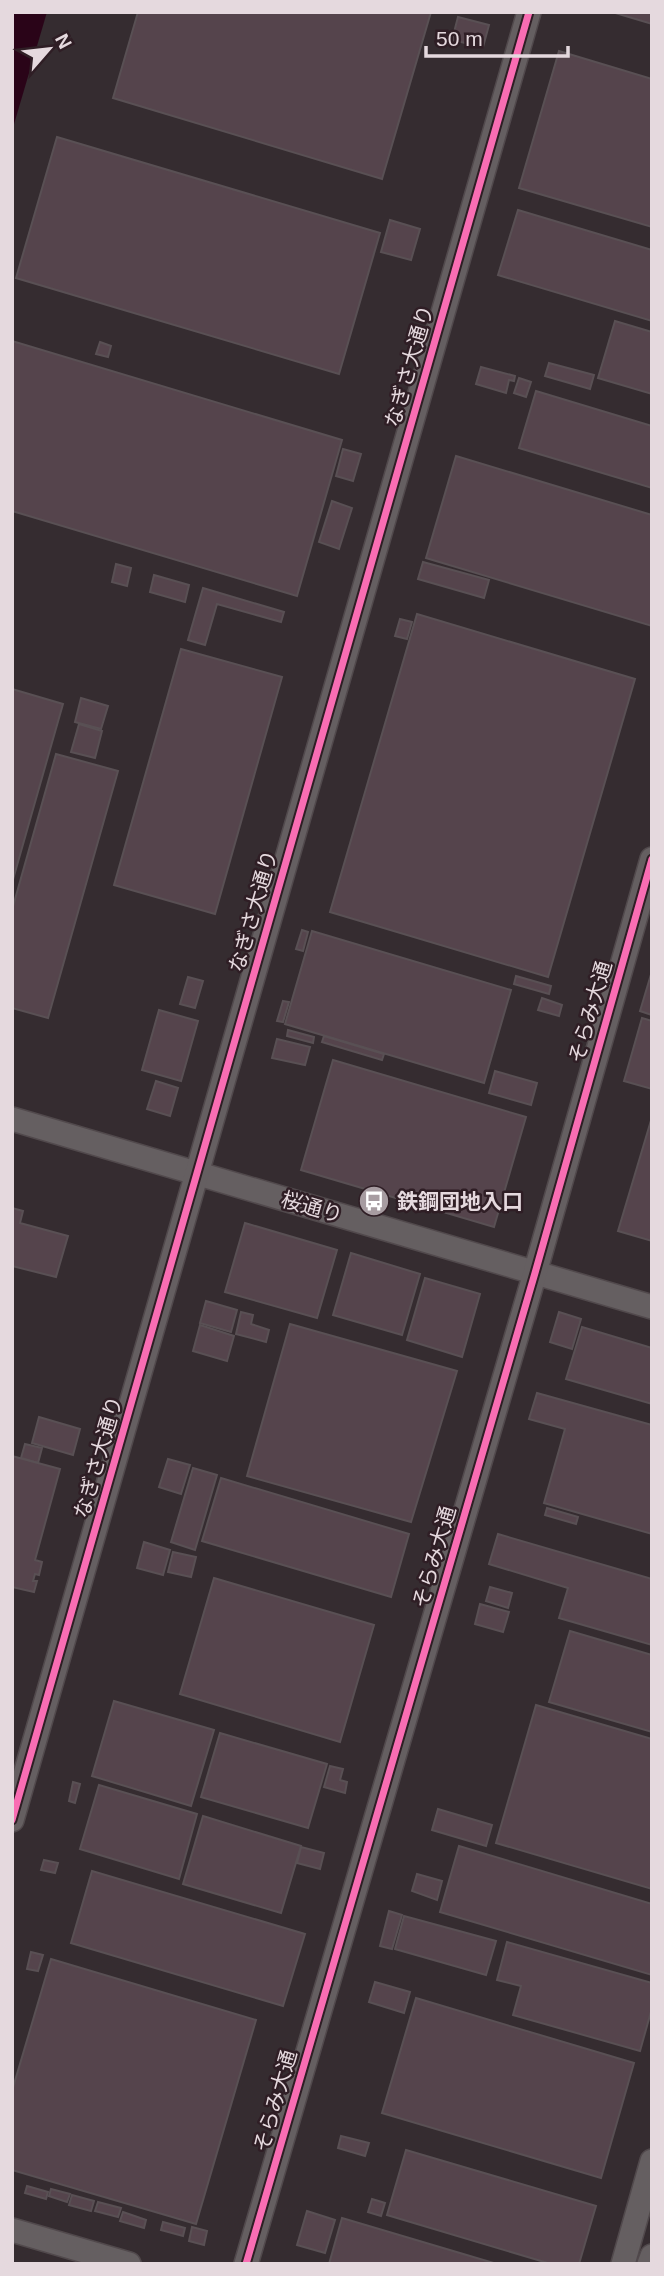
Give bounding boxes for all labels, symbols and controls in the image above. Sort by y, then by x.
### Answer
north arrow [14,14,84,84]
scale bar [426,14,568,58]
text: 50 m [436,27,483,50]
text: N [51,30,76,52]
street label: なぎさ大通り [381,302,437,430]
street label: なぎさ大通り [225,847,281,975]
street label: そらみ大通 [564,958,616,1066]
bus stop icon: 鉄鋼団地入口 [357,1184,391,1218]
street label: 桜通り [279,1187,345,1227]
place label: 鉄鋼団地入口 [397,1190,523,1213]
street label: なぎさ大通り [70,1393,126,1521]
street label: そらみ大通 [408,1503,460,1611]
street label: そらみ大通 [249,2047,301,2155]

